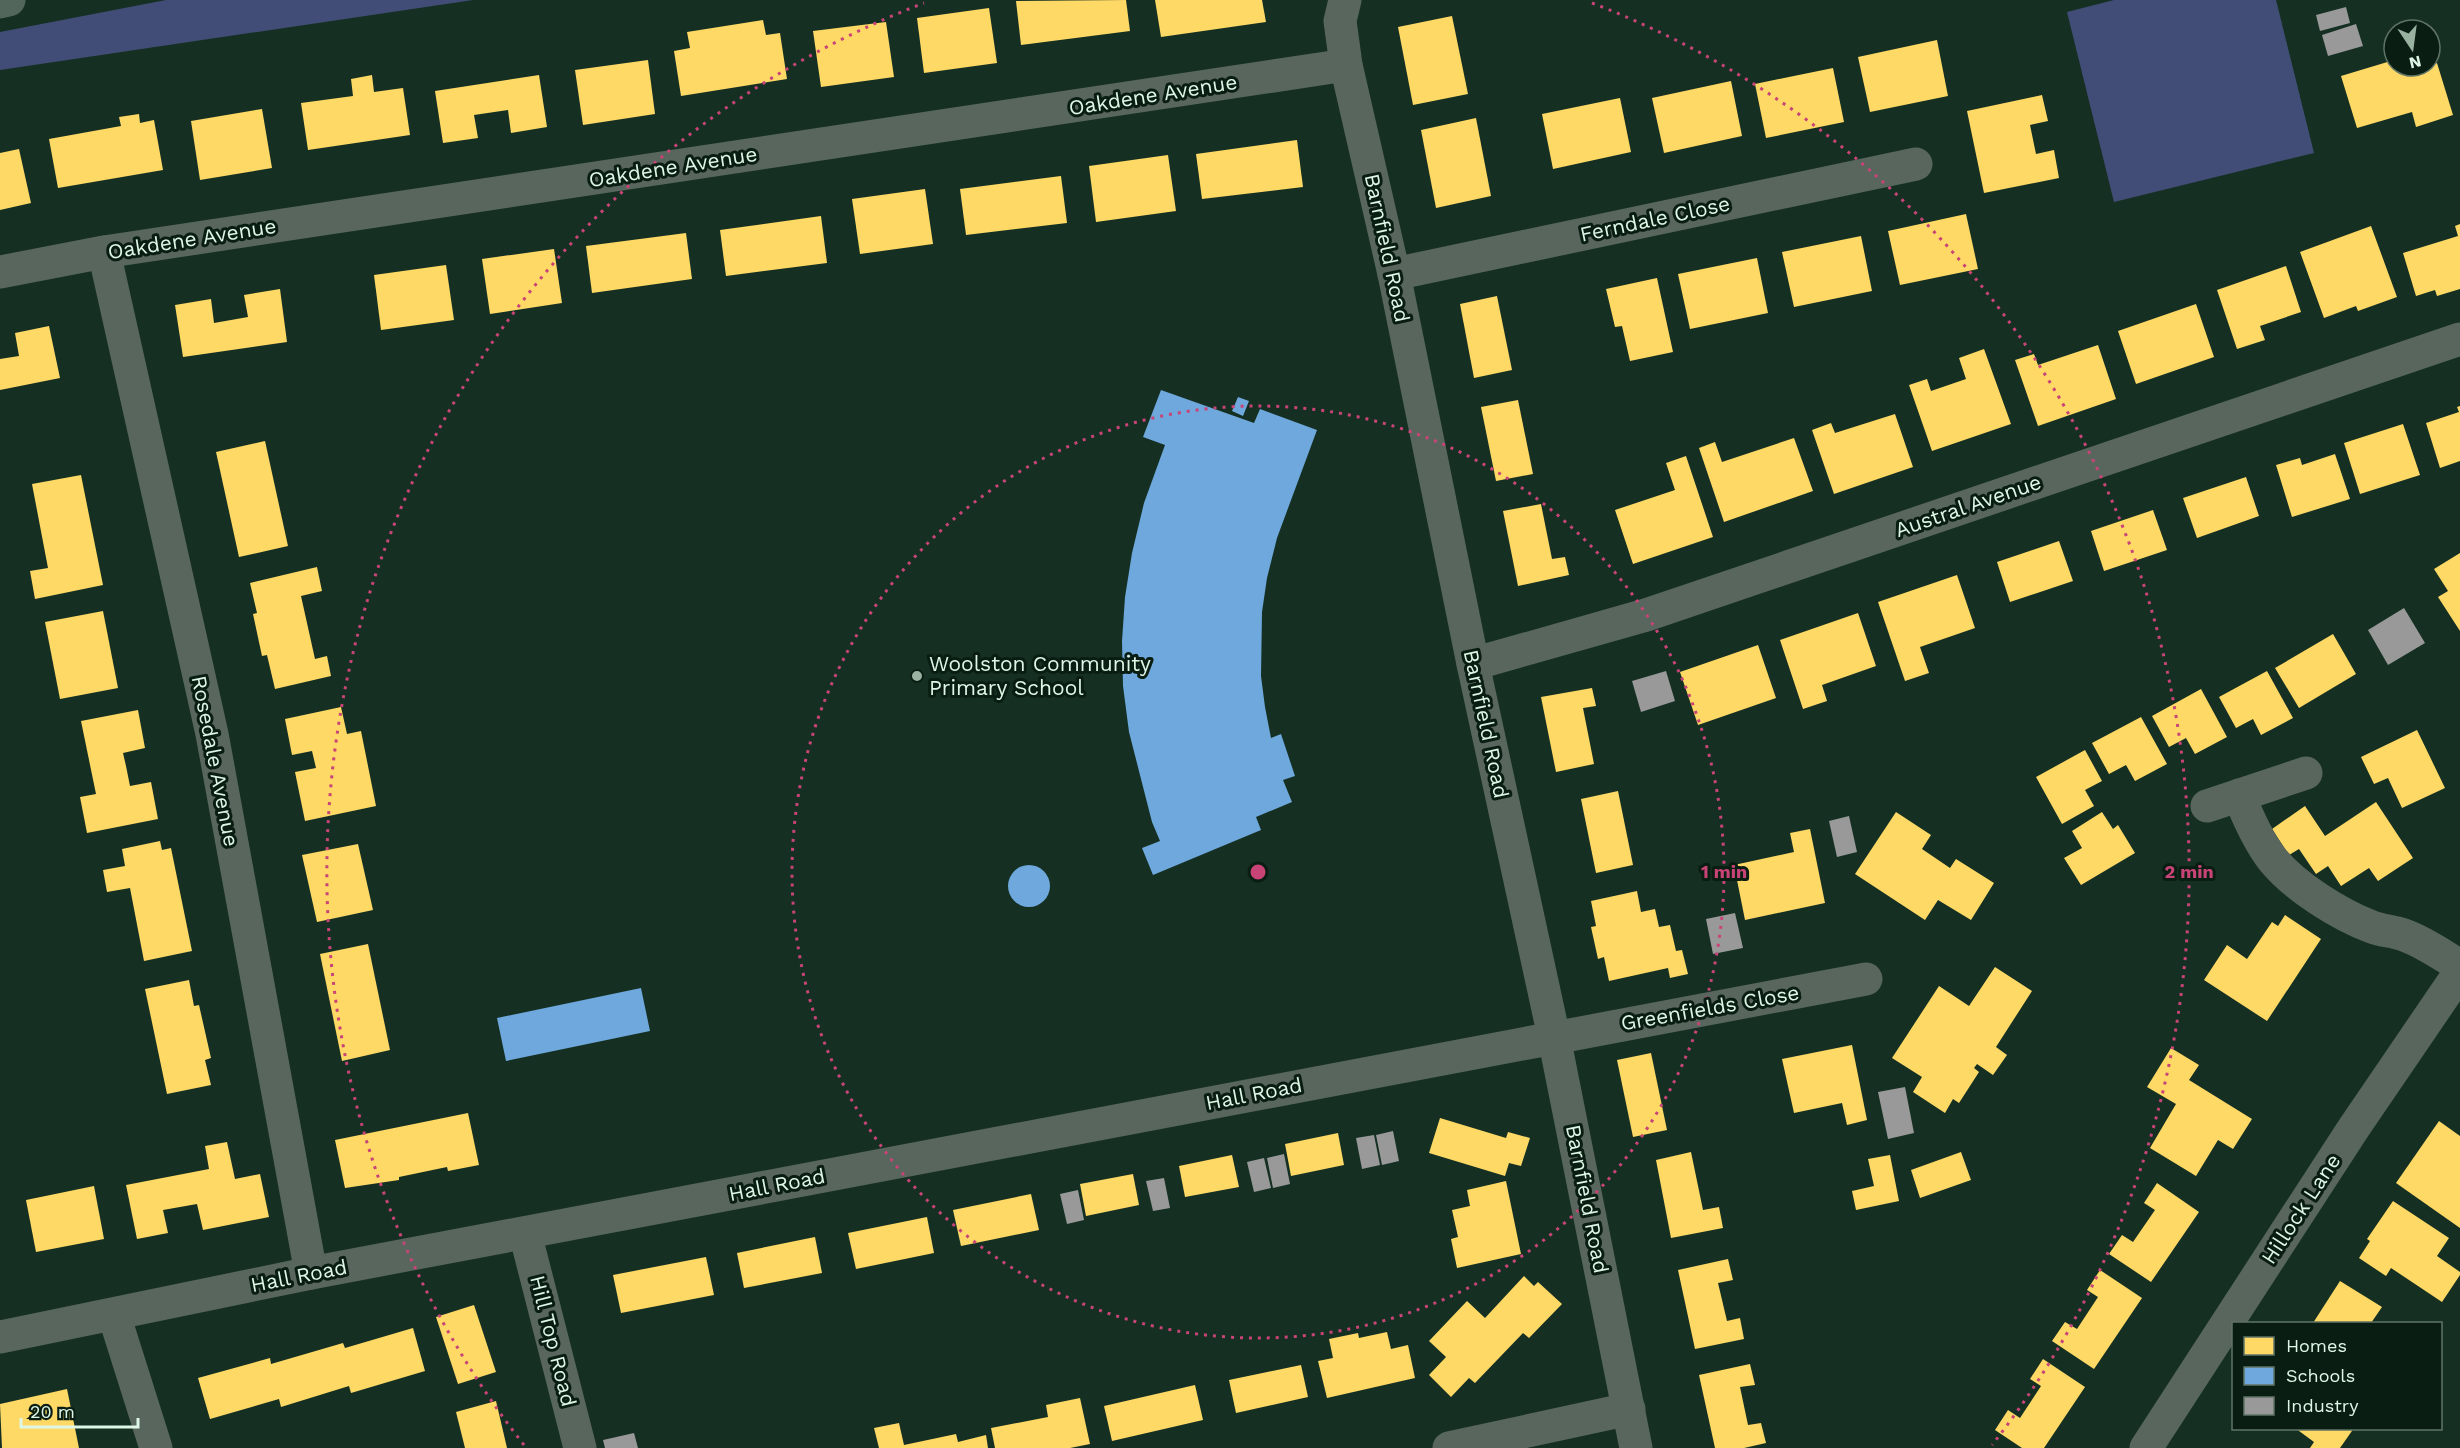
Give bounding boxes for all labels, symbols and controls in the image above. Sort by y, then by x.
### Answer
north arrow [2382,18,2442,78]
text: N [2407,52,2423,73]
street label: Oakdene Avenue [1067,69,1239,120]
street label: Oakdene Avenue [587,141,759,192]
street label: Barnfield Road [1360,171,1415,324]
street label: Ferndale Close [1578,190,1732,247]
street label: Oakdene Avenue [106,213,278,264]
street label: Austral Avenue [1891,469,2044,542]
street label: Barnfield Road [1459,647,1514,800]
place label: Woolston Community Primary School [929,651,1151,700]
marker: Woolston Community Primary School [910,669,924,683]
street label: Rosedale Avenue [187,673,244,848]
text: 1 min [1701,861,1747,882]
text: 2 min [2164,861,2214,882]
centre of rings [1248,862,1268,882]
street label: Greenfields Close [1619,979,1801,1036]
street label: Hall Road [1204,1072,1304,1115]
street label: Barnfield Road [1561,1122,1614,1275]
street label: Hillock Lane [2256,1149,2345,1269]
street label: Hall Road [727,1163,827,1206]
street label: Hall Road [249,1254,349,1297]
street label: Hill Top Road [525,1273,582,1409]
legend [2232,1322,2442,1430]
text: Homes [2286,1335,2347,1356]
text: Schools [2286,1365,2355,1386]
scale bar [21,1391,138,1429]
text: Industry [2286,1395,2359,1416]
text: 20 m [30,1401,75,1422]

